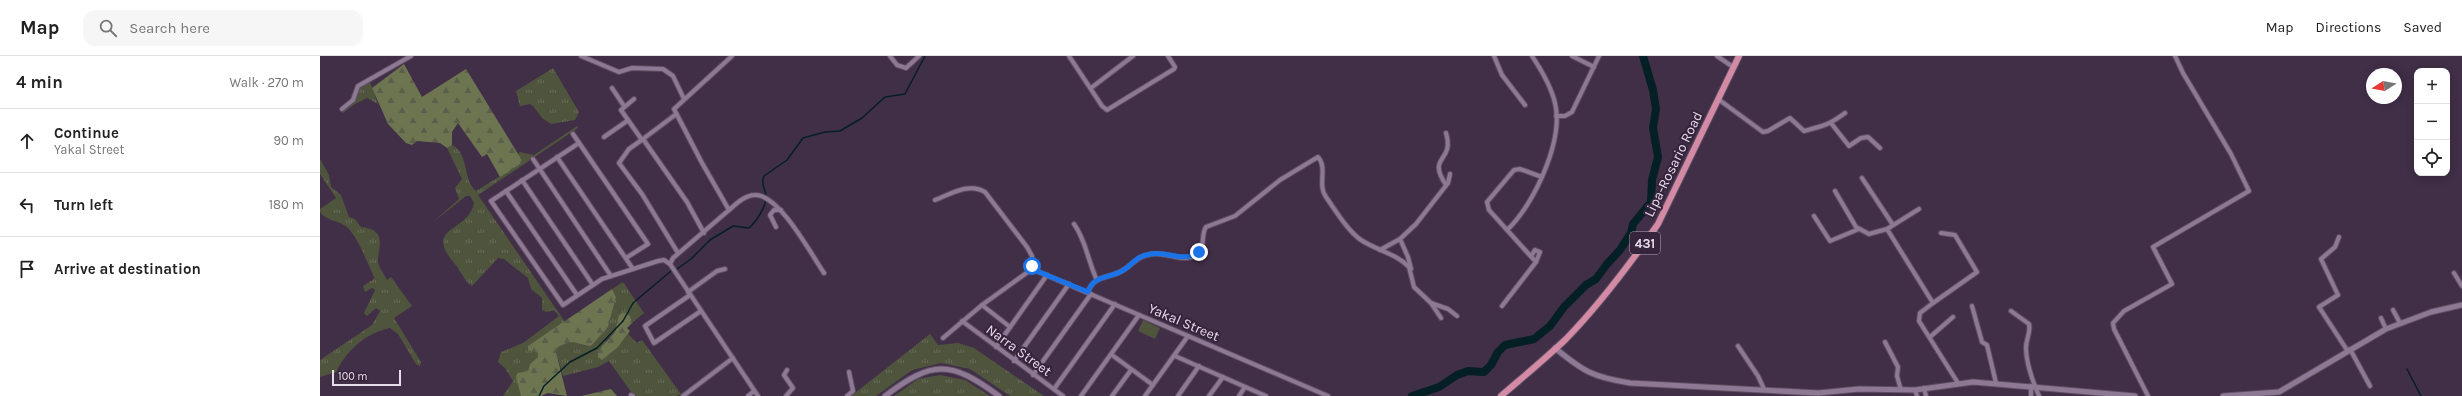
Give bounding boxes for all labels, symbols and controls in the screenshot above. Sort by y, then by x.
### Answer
search box [83,10,363,46]
text: Map [20,17,59,39]
icon: search [97,17,119,39]
text: Search here [129,19,210,37]
text: Map [2266,19,2294,36]
text: Directions [2316,19,2381,36]
text: Saved [2403,19,2442,36]
north arrow [2366,68,2402,104]
map controls [2414,68,2450,176]
button: + [2414,68,2450,104]
text: 4 min [16,72,63,92]
text: Walk · 270 m [230,75,304,90]
button: − [2414,104,2450,140]
street label: Lipa-Rosario Road [1641,109,1706,220]
text: Continue [54,124,119,142]
icon: ahead [16,130,38,152]
text: 90 m [273,133,304,148]
button: locate [2414,140,2450,176]
text: Yakal Street [54,142,124,157]
icon: left [16,194,38,216]
text: Turn left [54,196,113,214]
text: 180 m [269,197,304,212]
road number: 431 [1630,232,1660,254]
route end [1190,243,1208,261]
route start [1023,257,1041,275]
icon: arrive [16,258,38,280]
text: Arrive at destination [54,260,201,278]
street label: Yakal Street [1146,300,1222,345]
street label: Narra Street [983,321,1055,380]
scale bar [332,368,401,387]
text: 100 m [338,370,368,383]

